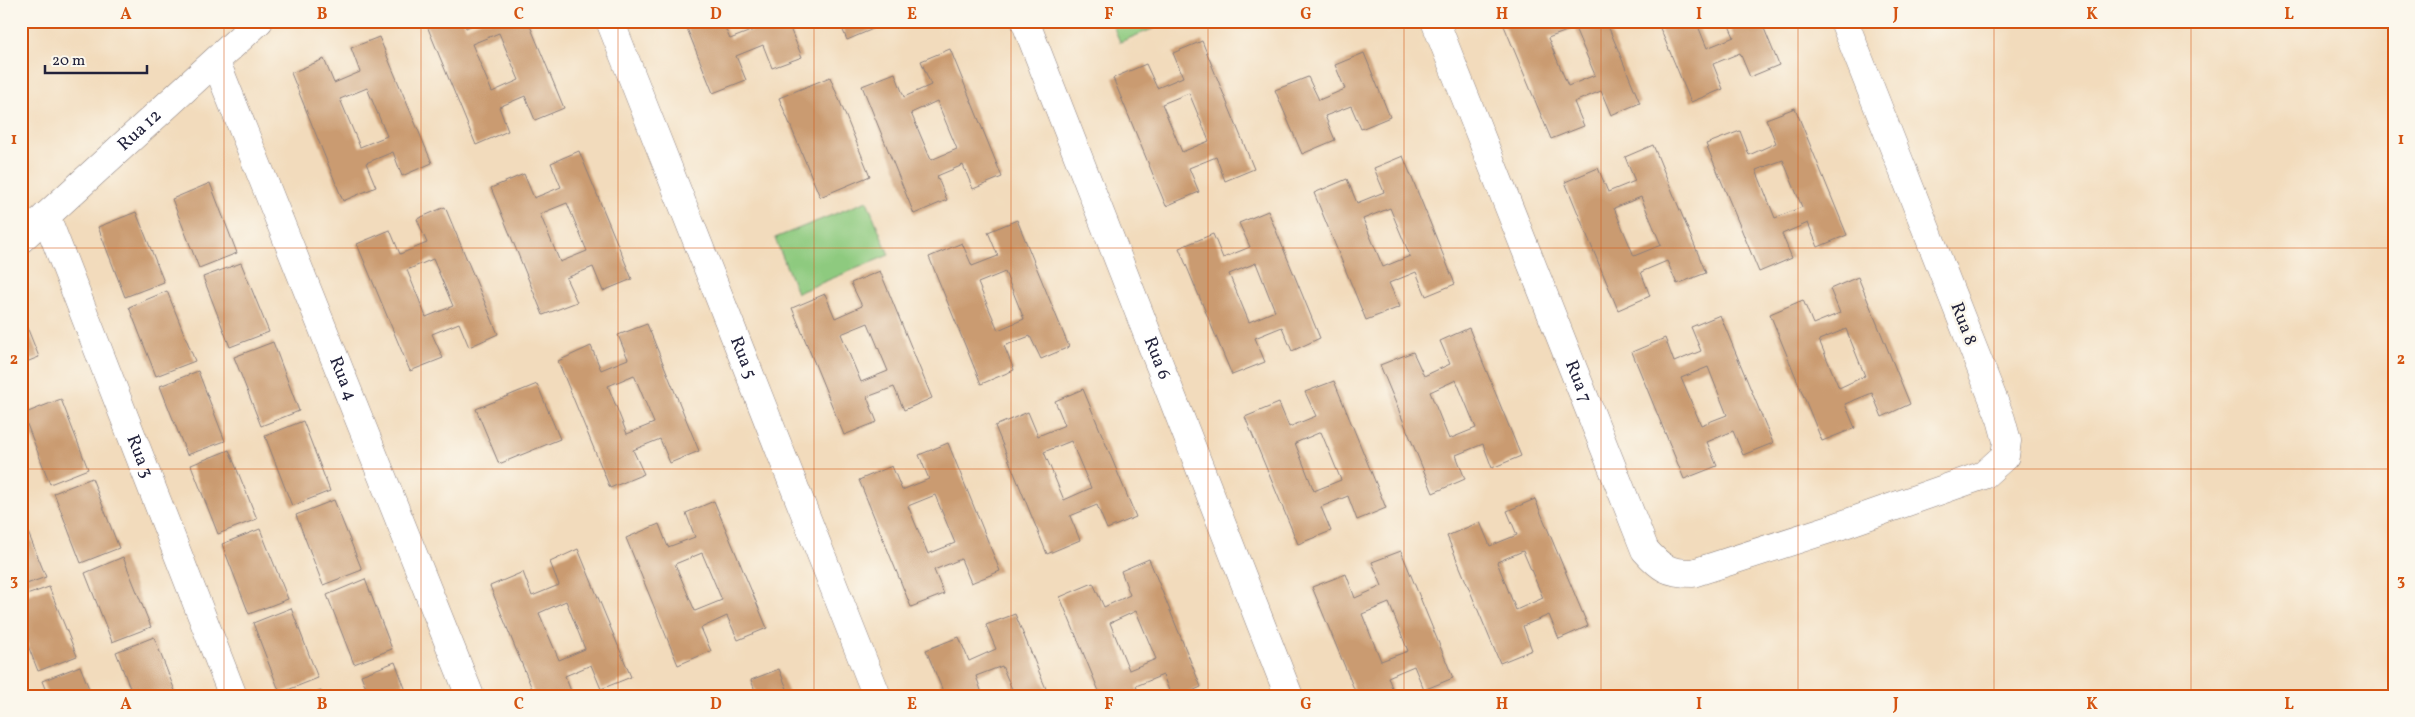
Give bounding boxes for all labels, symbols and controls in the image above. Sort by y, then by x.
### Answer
text: A [120,4,132,26]
text: B [317,4,328,26]
text: C [514,4,524,26]
text: D [710,4,722,26]
text: E [907,4,917,26]
text: F [1104,4,1114,26]
text: G [1300,4,1312,26]
text: H [1496,4,1508,26]
text: I [1696,4,1702,26]
text: J [1892,4,1899,26]
text: K [2086,4,2098,26]
text: L [2284,4,2294,26]
scale bar [45,42,148,74]
text: 20 m [52,51,85,72]
street label: Rua 12 [112,104,167,157]
text: 1 [11,129,17,151]
text: 1 [2398,129,2404,151]
street label: Rua 8 [1943,299,1983,349]
street label: Rua 5 [723,333,763,383]
street label: Rua 6 [1137,333,1177,383]
text: 2 [10,349,18,371]
text: 2 [2397,349,2405,371]
street label: Rua 4 [323,353,363,404]
street label: Rua 7 [1558,357,1598,407]
street label: Rua 3 [120,431,159,482]
text: 3 [10,570,18,592]
text: 3 [2397,570,2405,592]
text: A [120,694,132,716]
text: B [317,694,328,716]
text: C [514,694,524,716]
text: D [710,694,722,716]
text: E [907,694,917,716]
text: F [1104,694,1114,716]
text: G [1300,694,1312,716]
text: H [1496,694,1508,716]
text: I [1696,694,1702,716]
text: J [1892,694,1899,716]
text: K [2086,694,2098,716]
text: L [2284,694,2294,716]

